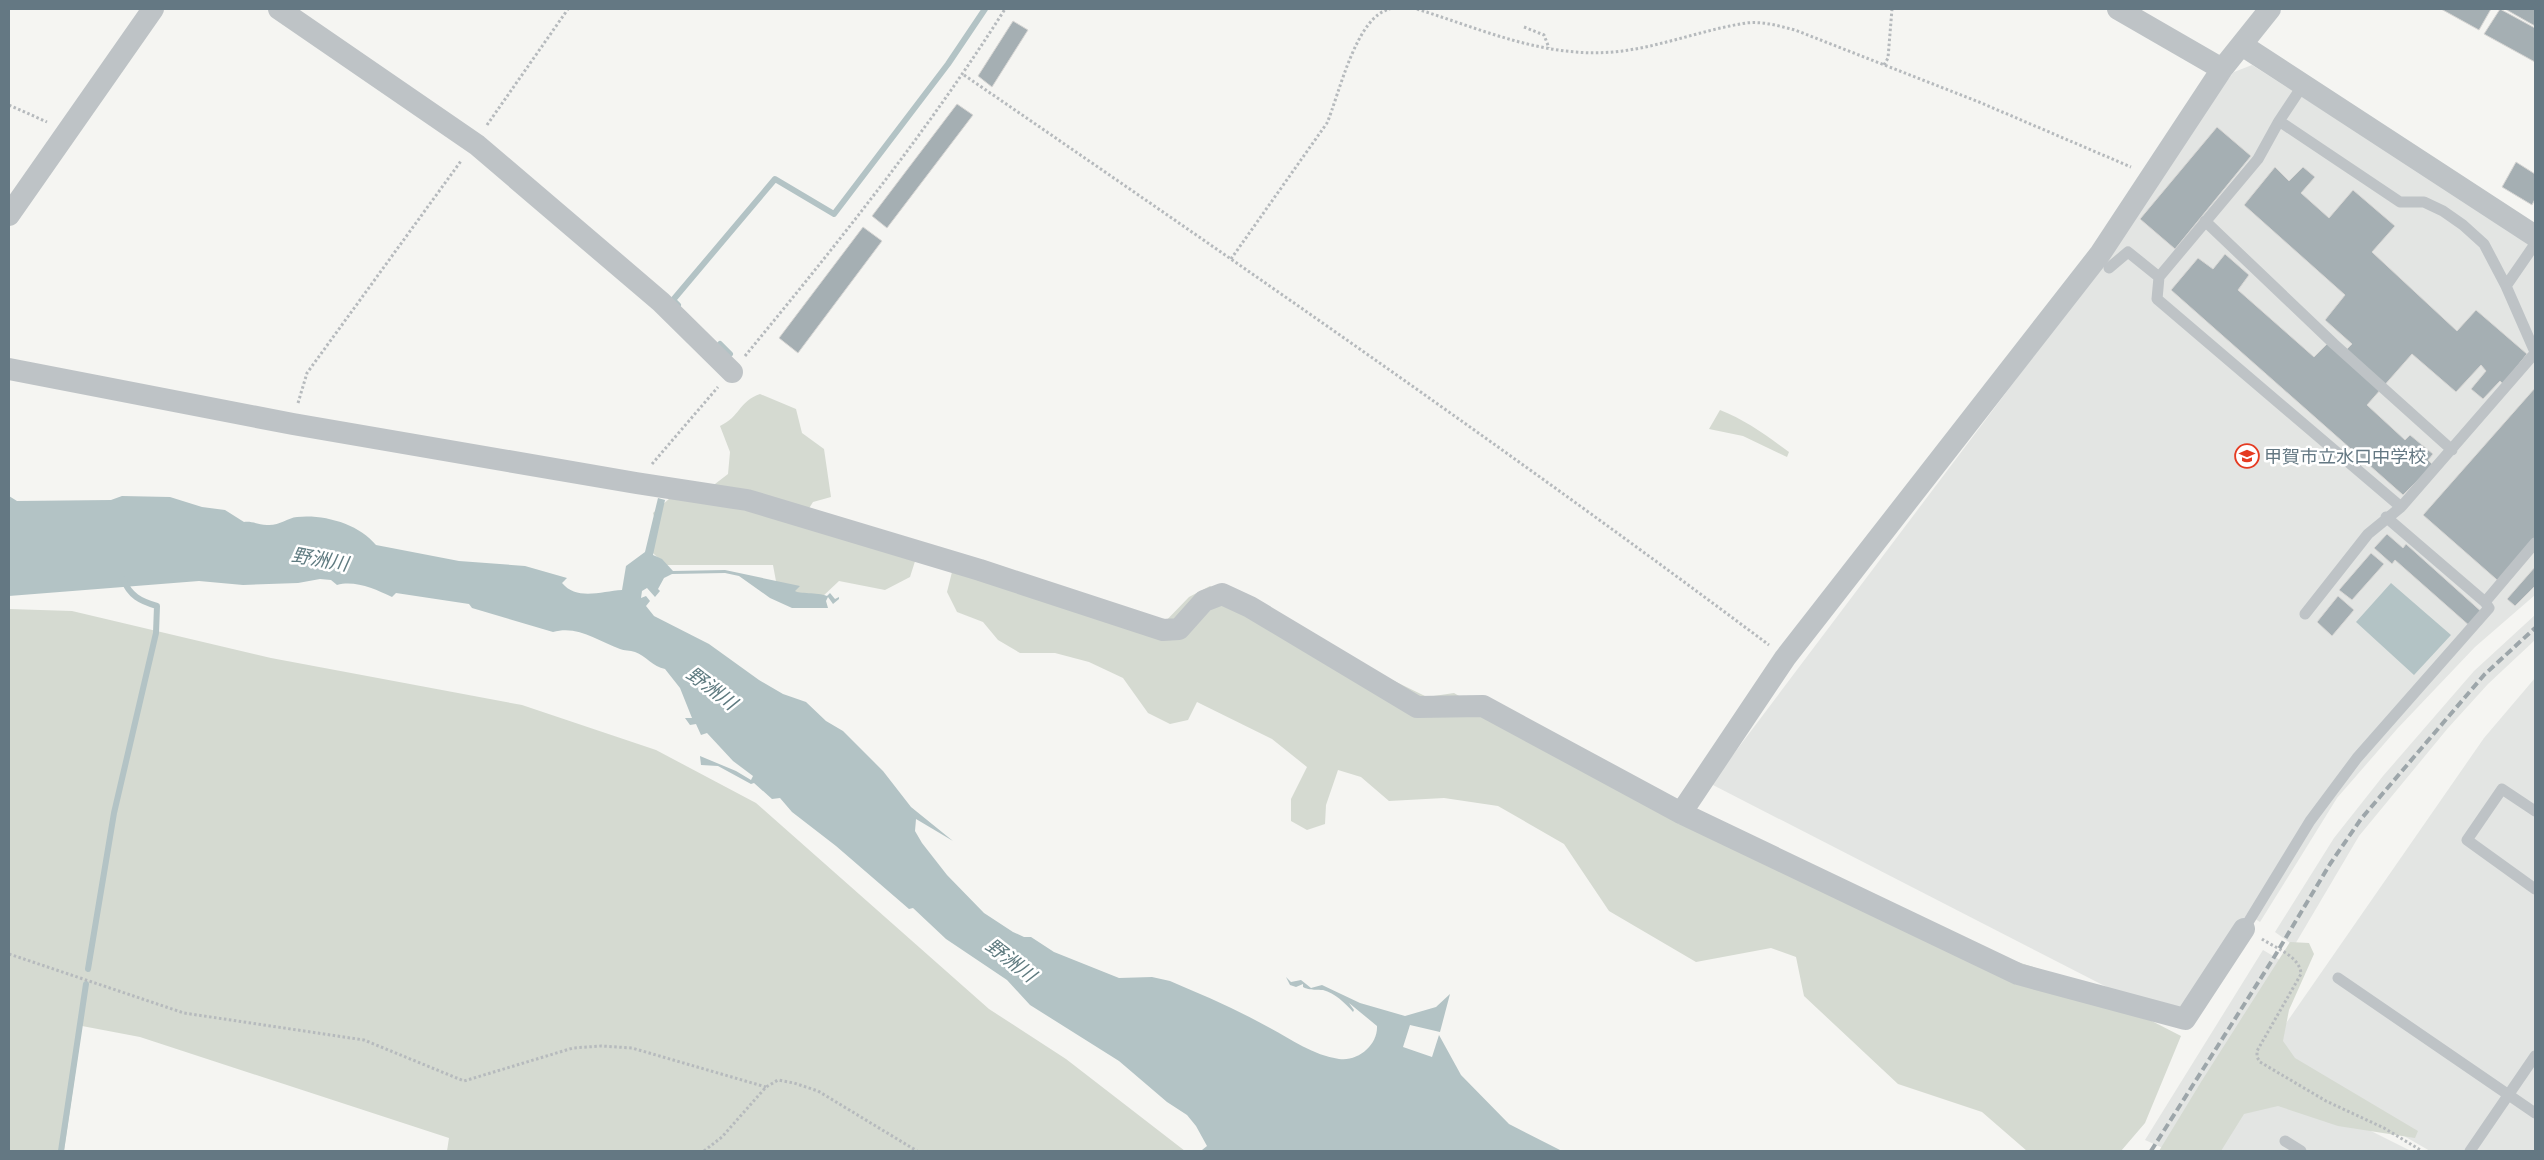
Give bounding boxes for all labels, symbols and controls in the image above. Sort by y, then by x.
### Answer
school or university icon: 甲賀市立水口中学校 [2234,443,2260,469]
place label: 甲賀市立水口中学校 [2264,446,2426,467]
water label: 野洲川 [290,543,352,575]
water label: 野洲川 [683,662,743,715]
water label: 野洲川 [982,934,1042,987]

